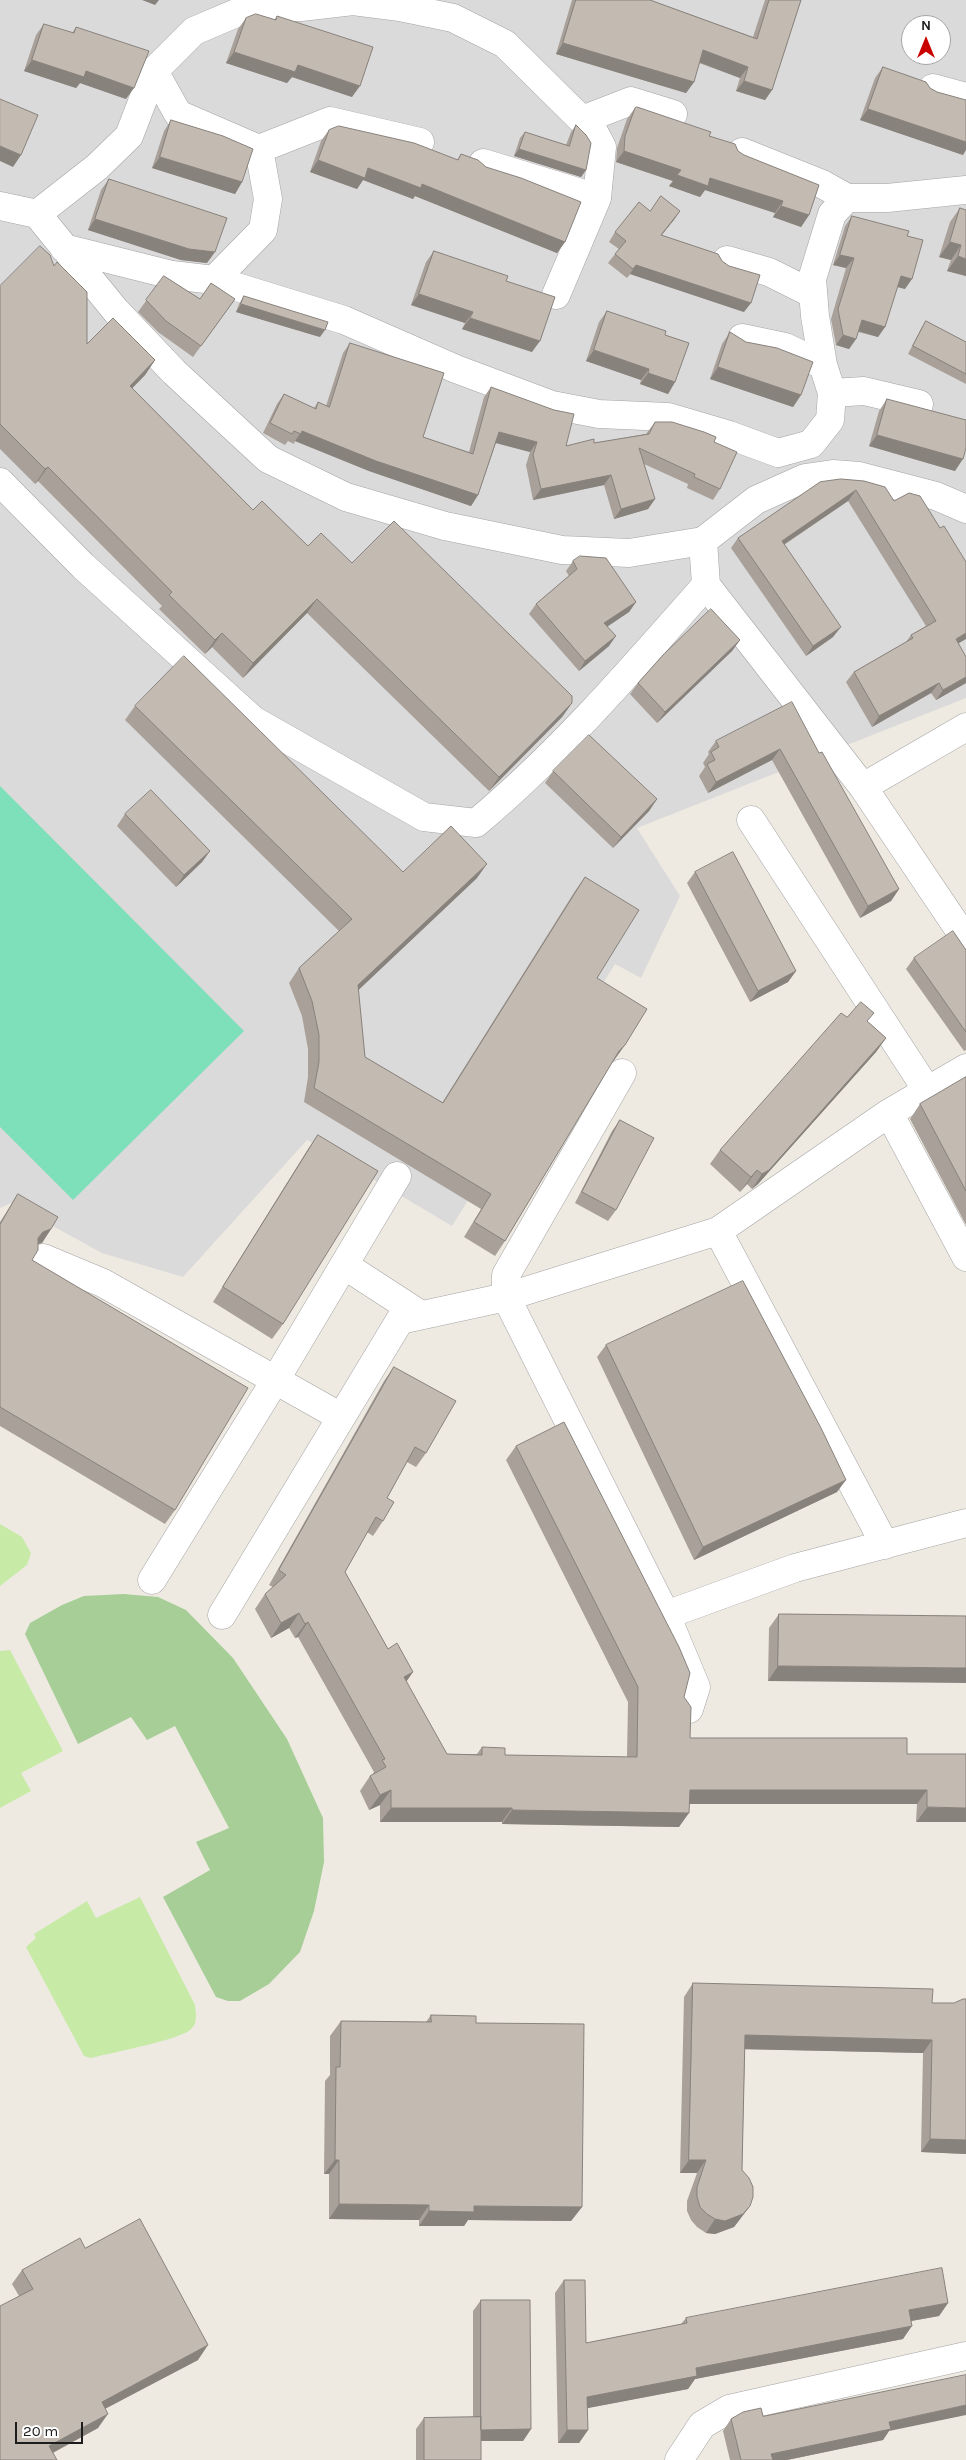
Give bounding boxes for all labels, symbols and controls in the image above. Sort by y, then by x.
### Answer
north arrow [901,15,951,65]
text: N [921,17,931,34]
scale bar [18,2412,85,2444]
text: 20 m [23,2422,58,2440]

